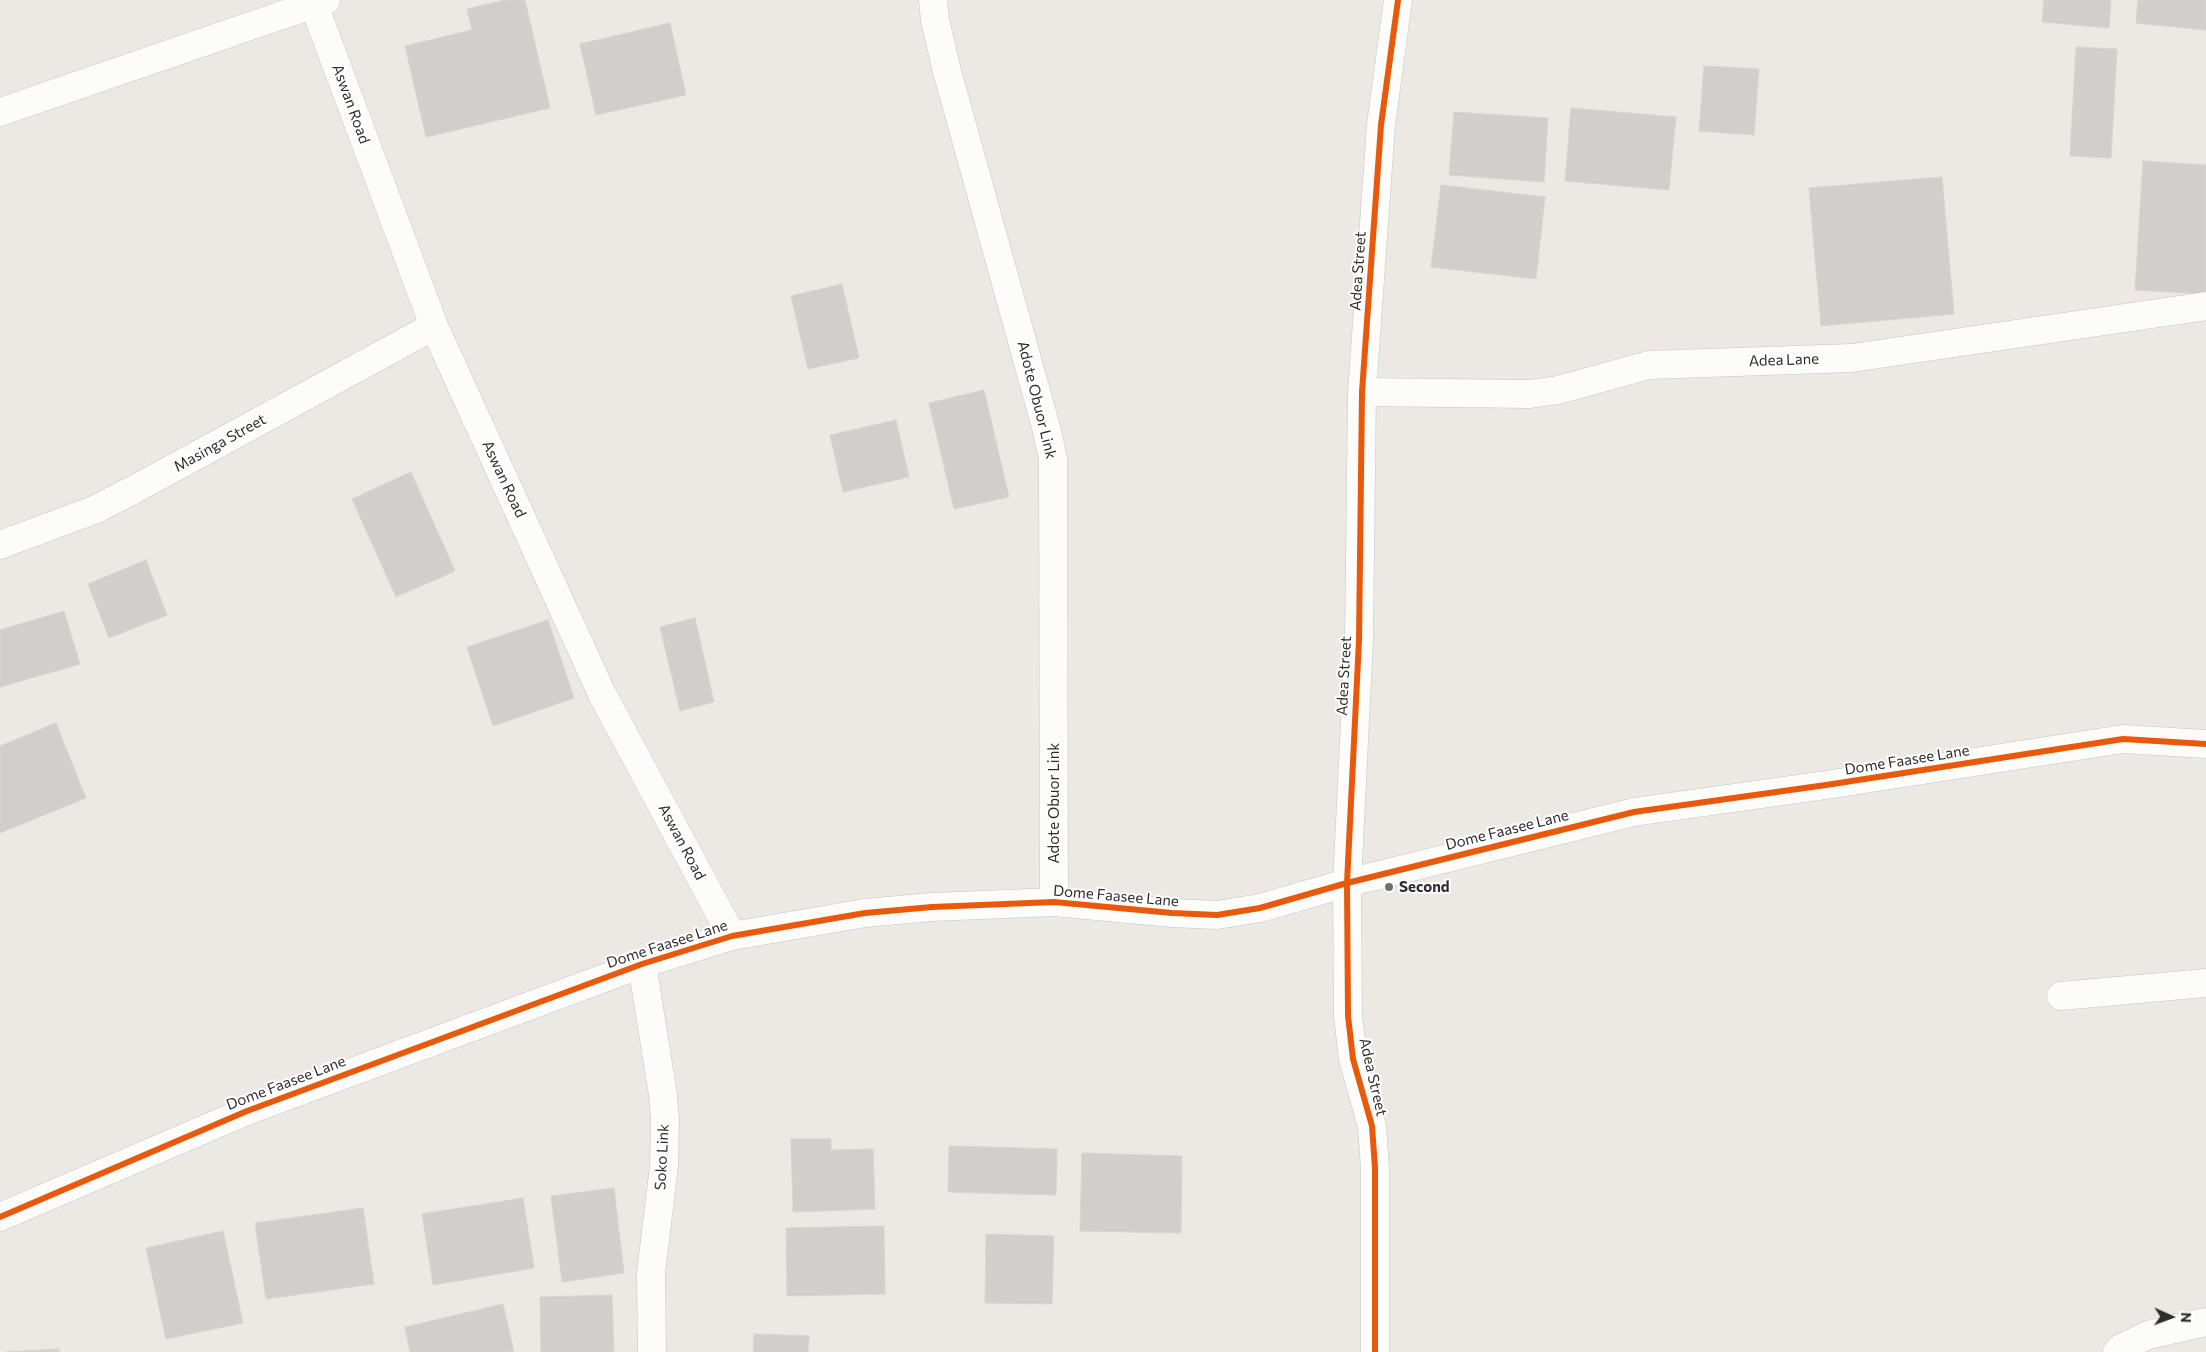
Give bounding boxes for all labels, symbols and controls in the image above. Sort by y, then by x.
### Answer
street label: Aswan Road [328,62,374,146]
street label: Adea Street [1346,231,1370,311]
street label: Adote Obuor Link [1014,339,1060,461]
street label: Adea Lane [1749,350,1819,370]
street label: Masinga Street [171,410,269,476]
street label: Aswan Road [478,437,530,521]
street label: Adea Street [1333,636,1355,716]
street label: Dome Faasee Lane [1843,741,1971,779]
street label: Adote Obuor Link [1045,743,1063,863]
street label: Aswan Road [655,801,709,883]
street label: Dome Faasee Lane [1444,806,1570,854]
place label: Second [1399,878,1450,896]
marker: Second [1383,881,1395,893]
street label: Dome Faasee Lane [1052,882,1180,910]
street label: Dome Faasee Lane [604,916,730,972]
street label: Adea Street [1355,1036,1391,1118]
street label: Dome Faasee Lane [224,1052,348,1114]
street label: Soko Link [651,1123,673,1191]
north arrow [2146,1292,2196,1342]
text: N [2178,1312,2195,1323]

